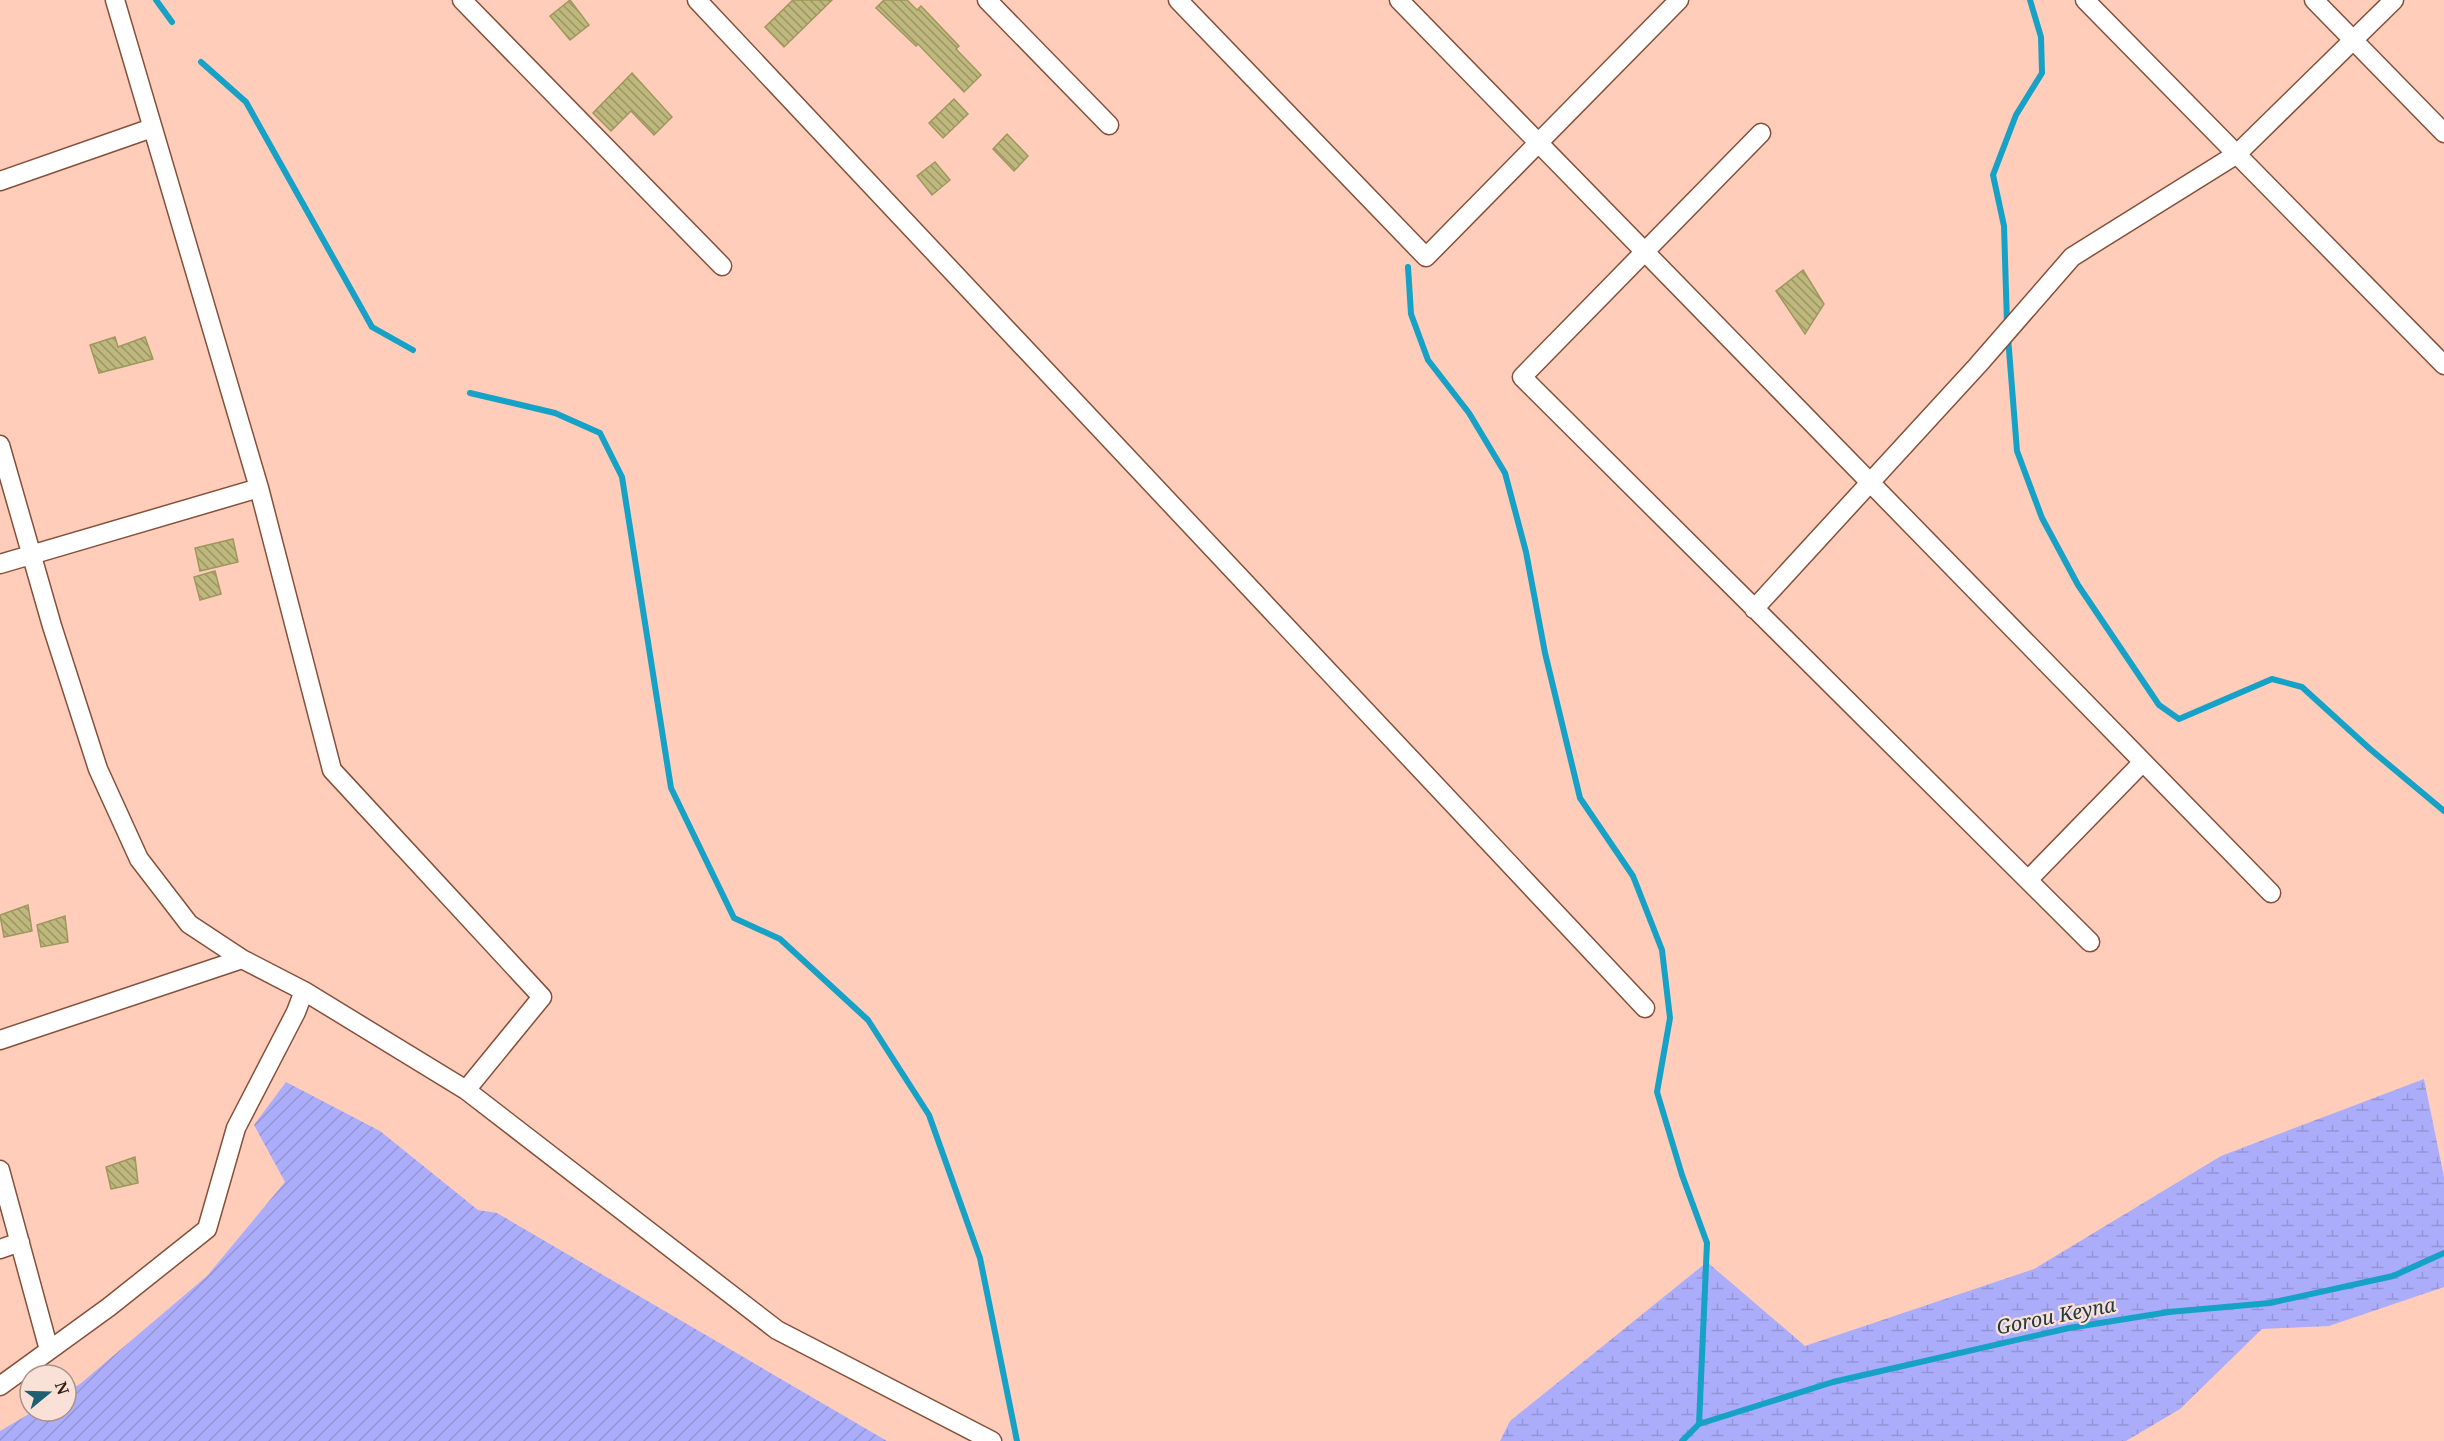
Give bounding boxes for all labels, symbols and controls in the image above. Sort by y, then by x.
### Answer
water label: Gorou Keyna [1994,1291,2118,1340]
north arrow [18,1363,78,1423]
text: N [50,1379,75,1398]

